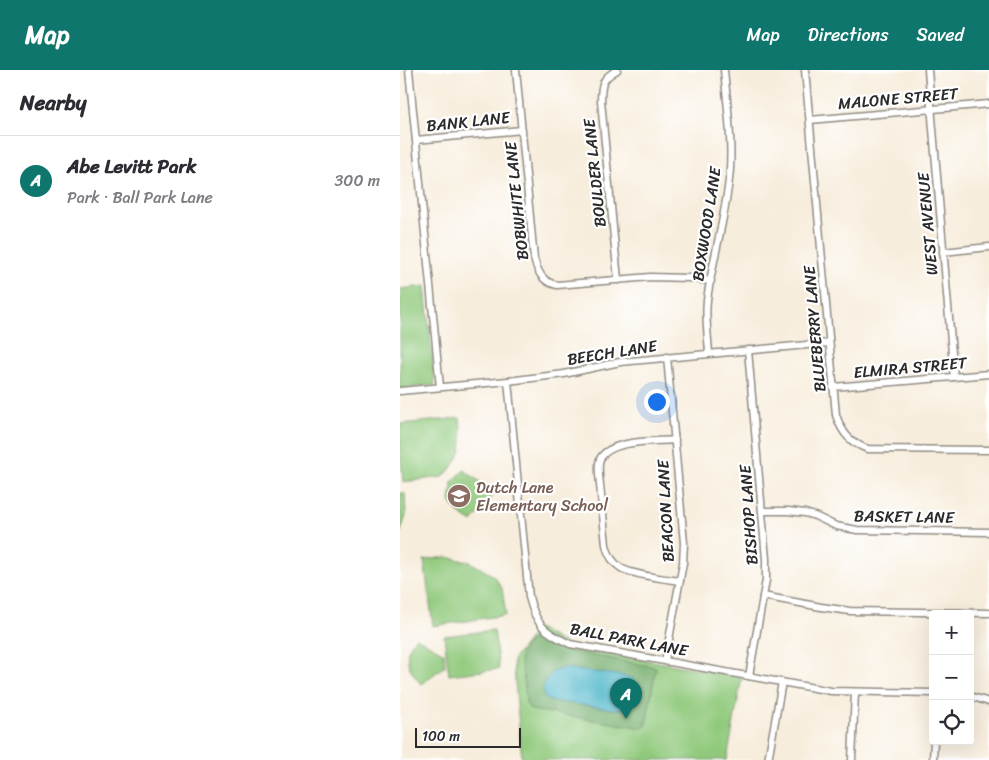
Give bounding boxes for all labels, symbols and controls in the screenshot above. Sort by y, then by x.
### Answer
text: Map [25,14,69,56]
text: Map [747,19,780,51]
text: Directions [808,19,889,51]
text: Saved [917,19,964,51]
street label: MALONE STREET [837,79,960,118]
text: Nearby [20,84,86,122]
street label: BANK LANE [425,103,512,140]
street label: BOULDER LANE [574,116,615,228]
street label: BOBWHITE LANE [496,139,537,262]
text: Abe Levitt Park [67,150,196,183]
street label: BOXWOOD LANE [683,164,730,283]
text: A [31,166,41,195]
text: 300 m [335,166,380,195]
street label: WEST AVENUE [908,170,946,276]
text: Park · Ball Park Lane [67,183,213,212]
street label: BLUEBERRY LANE [794,264,834,393]
street label: BEECH LANE [565,331,660,374]
street label: ELMIRA STREET [852,348,969,387]
your location [644,389,670,415]
street label: BEACON LANE [648,458,683,563]
street label: BISHOP LANE [730,463,766,566]
place label: Dutch Lane Elementary School [476,473,608,520]
school or university icon: Dutch Lane Elementary School [446,483,472,509]
street label: BASKET LANE [854,501,955,532]
map controls [929,610,974,745]
button: + [929,610,974,655]
street label: BALL PARK LANE [567,614,691,665]
button: − [929,655,974,700]
pin: A [610,678,642,719]
button: locate [929,700,974,745]
text: 100 m [422,724,460,749]
scale bar [415,725,521,748]

